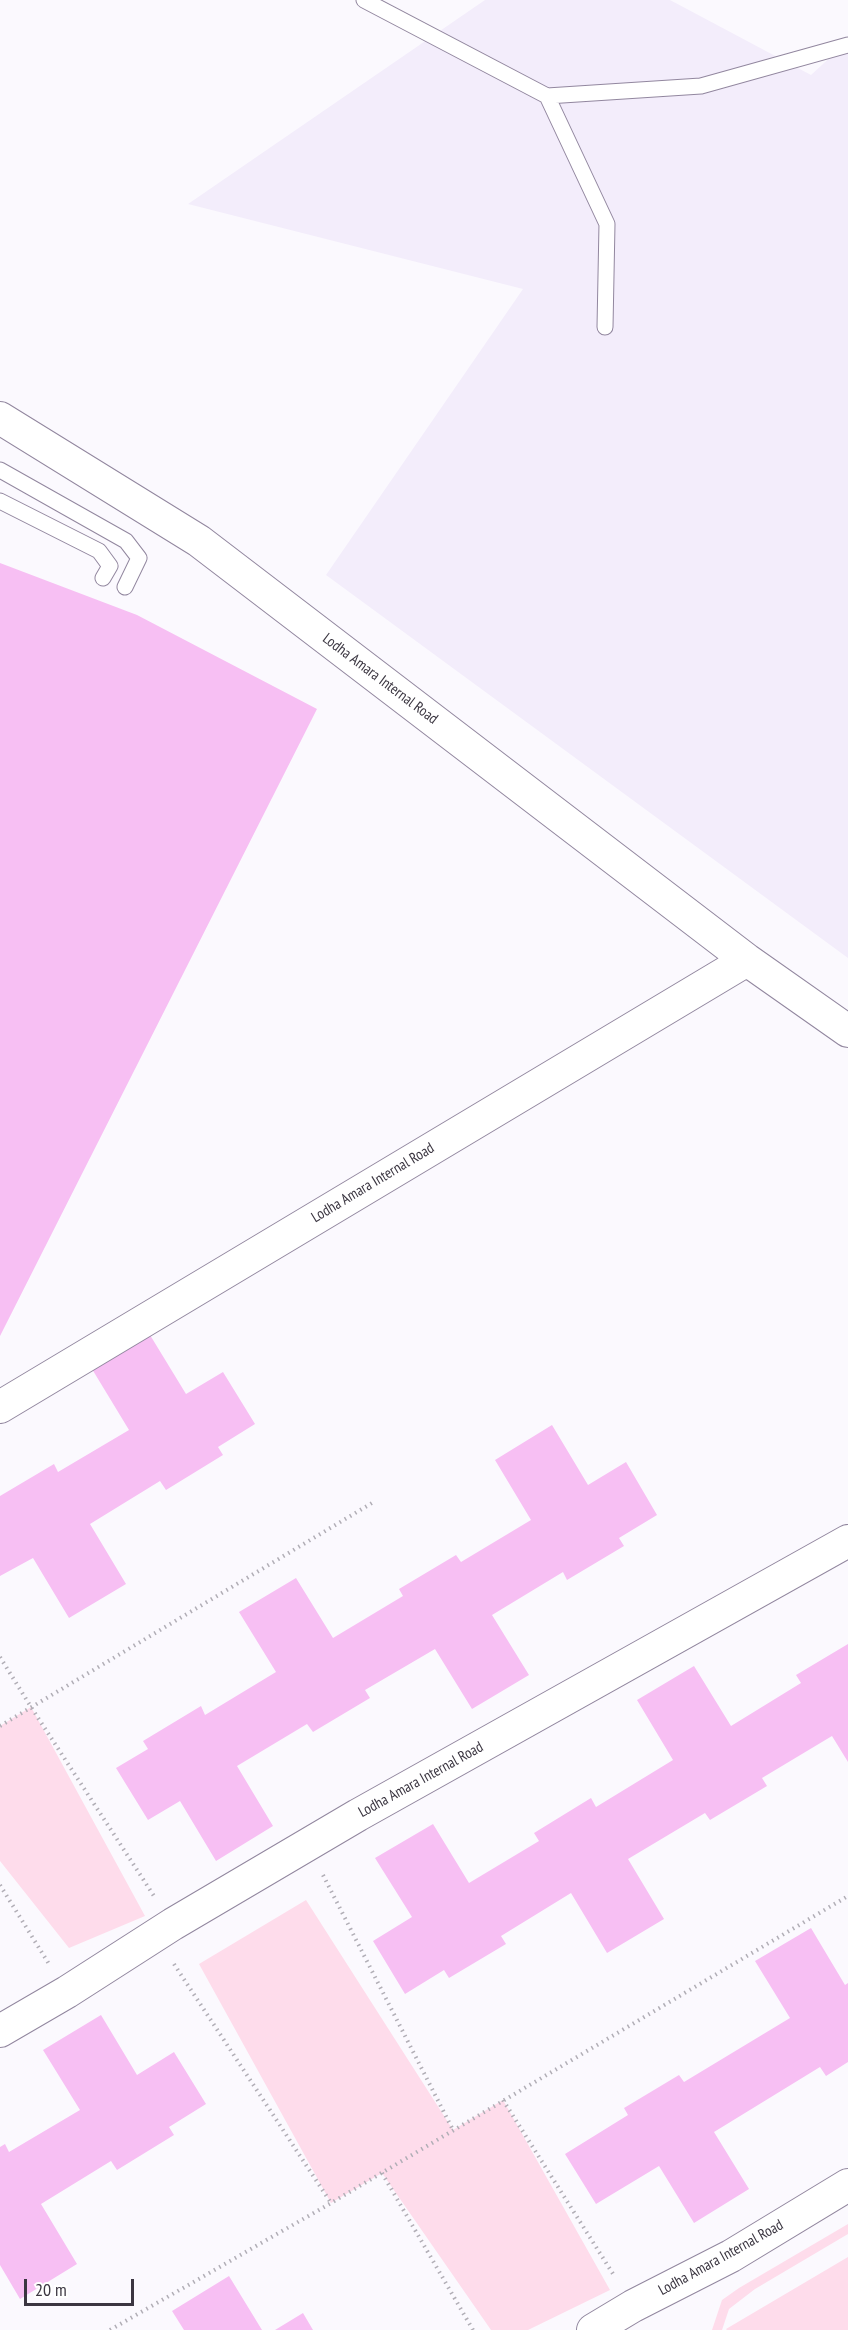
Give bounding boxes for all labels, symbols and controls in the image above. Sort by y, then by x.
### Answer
street label: Lodha Amara Internal Road [319,630,441,728]
street label: Lodha Amara Internal Road [308,1139,438,1227]
street label: Lodha Amara Internal Road [356,1738,486,1822]
street label: Lodha Amara Internal Road [656,2216,786,2300]
scale bar [27,2267,136,2305]
text: 20 m [35,2278,67,2301]

